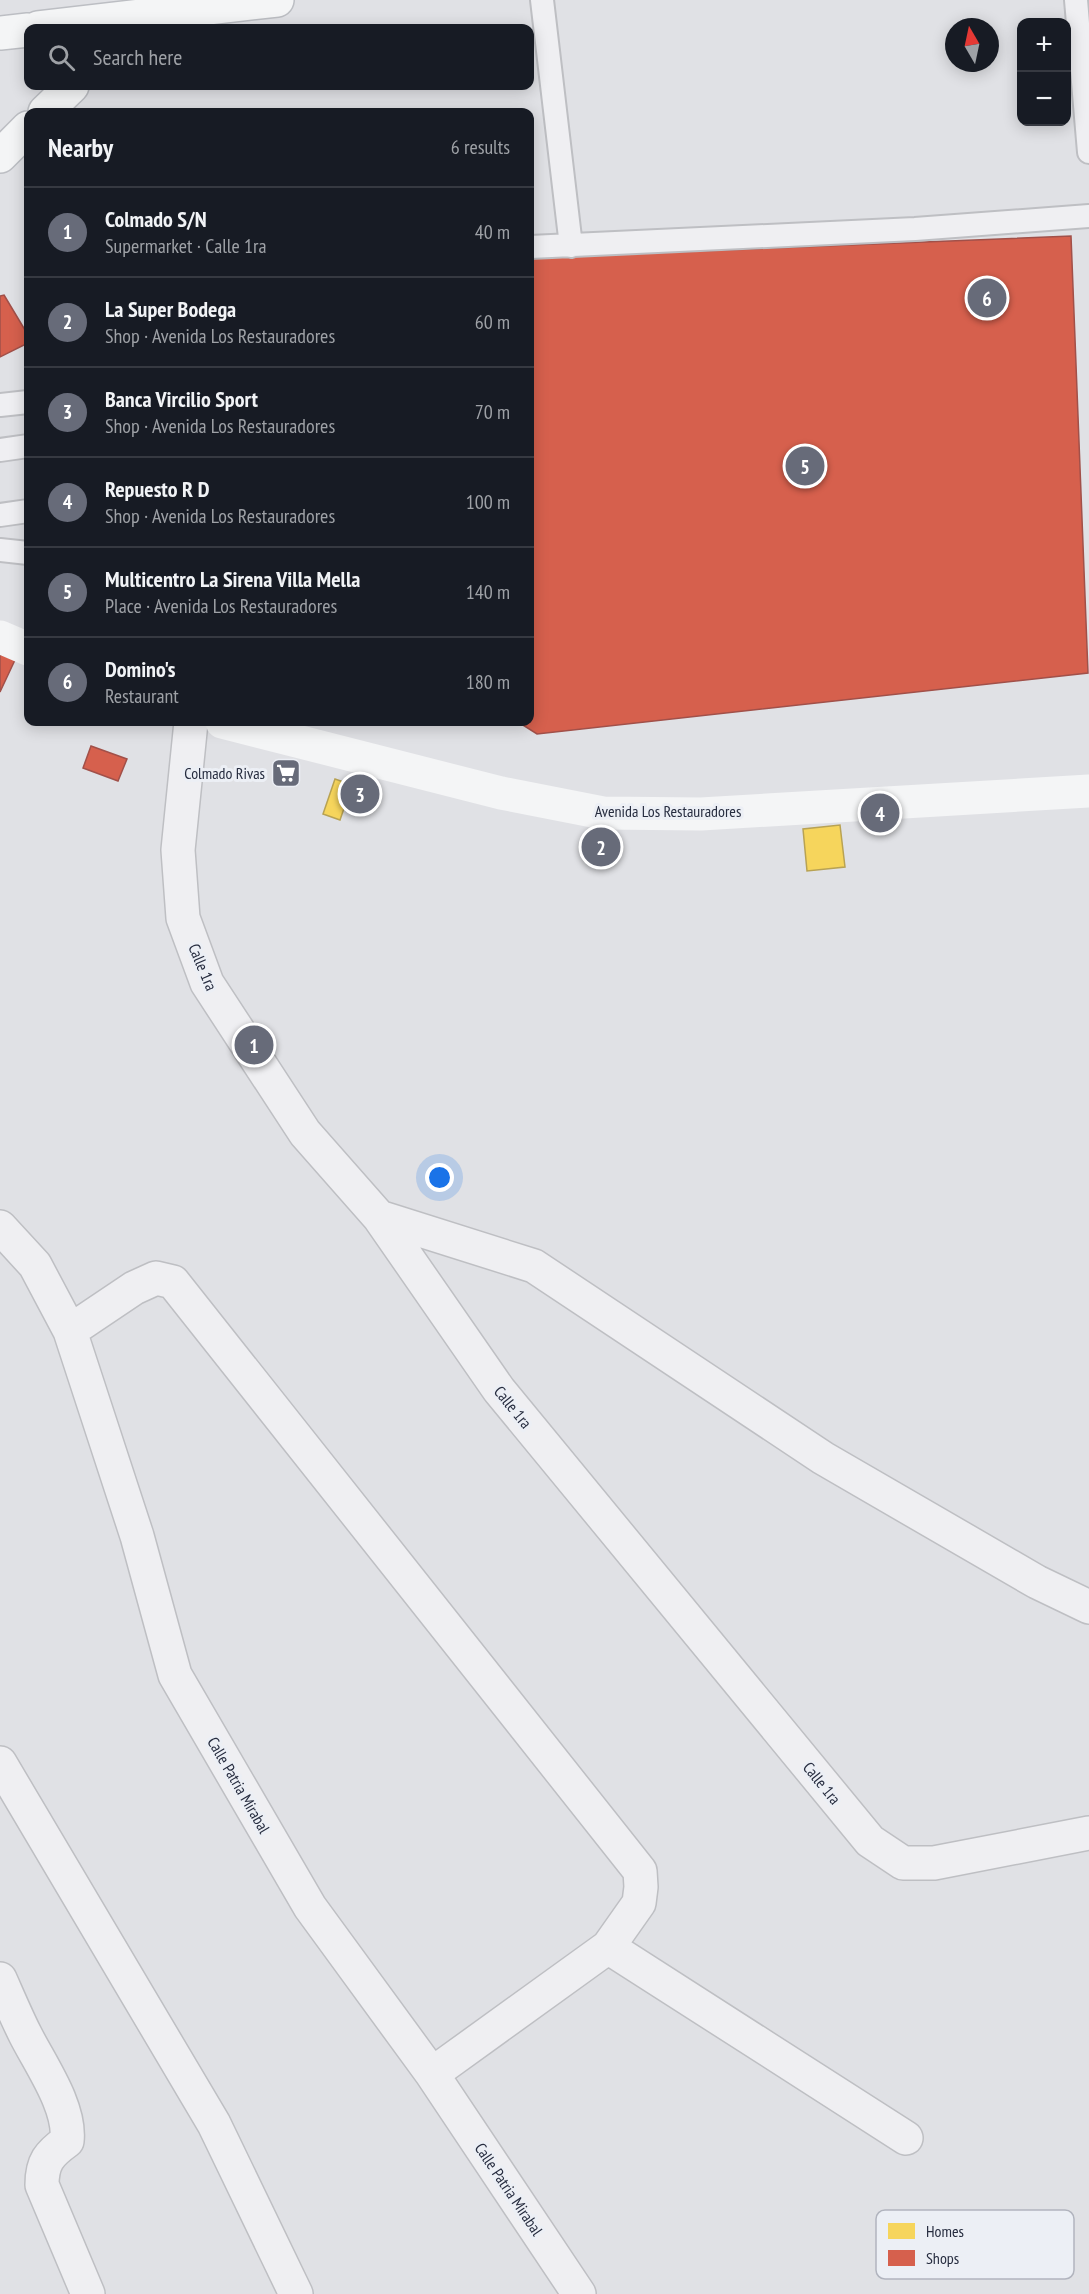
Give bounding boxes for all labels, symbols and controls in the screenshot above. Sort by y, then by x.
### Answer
north arrow [945,18,999,72]
map controls [1017,18,1071,126]
button: + [1017,18,1071,72]
search box [24,24,534,90]
icon: search [45,41,78,74]
text: Search here [93,43,182,71]
button: − [1017,72,1071,126]
text: Nearby [48,131,113,164]
text: 6 results [451,134,510,160]
text: Colmado S/N [105,205,207,233]
text: 1 [63,219,72,245]
text: 40 m [475,219,510,245]
text: Supermarket · Calle 1ra [105,233,266,259]
pin: 6 [968,276,1006,320]
text: La Super Bodega [105,295,236,323]
text: 2 [63,309,72,335]
text: 60 m [475,309,510,335]
text: Shop · Avenida Los Restauradores [105,323,335,349]
text: Banca Vircilio Sport [105,385,258,413]
text: 3 [63,399,72,425]
text: 70 m [475,399,510,425]
text: Shop · Avenida Los Restauradores [105,413,335,439]
pin: 5 [786,444,824,488]
text: Repuesto R D [105,475,209,503]
text: 4 [63,489,72,515]
text: 100 m [466,489,510,515]
text: Shop · Avenida Los Restauradores [105,503,335,529]
text: Multicentro La Sirena Villa Mella [105,565,360,593]
text: 5 [63,579,72,605]
text: 140 m [466,579,510,605]
text: Place · Avenida Los Restauradores [105,593,337,619]
text: Domino's [105,655,175,683]
text: 6 [63,669,72,695]
text: 180 m [466,669,510,695]
text: Restaurant [105,683,179,709]
supermarket icon: Colmado Rivas [270,757,302,789]
place label: Colmado Rivas [184,763,265,783]
pin: 3 [340,772,380,816]
pin: 4 [860,790,900,836]
street label: Avenida Los Restauradores [595,801,741,821]
pin: 2 [582,824,620,870]
street label: Calle 1ra [184,941,222,993]
pin: 1 [234,1022,274,1068]
your location [425,1163,454,1192]
street label: Calle 1ra [490,1382,536,1432]
street label: Calle Patria Mirabal [203,1733,275,1837]
street label: Calle 1ra [799,1758,845,1808]
street label: Calle Patria Mirabal [471,2139,548,2239]
legend [876,2210,1074,2279]
text: Homes [926,2221,964,2241]
text: Shops [926,2248,959,2268]

